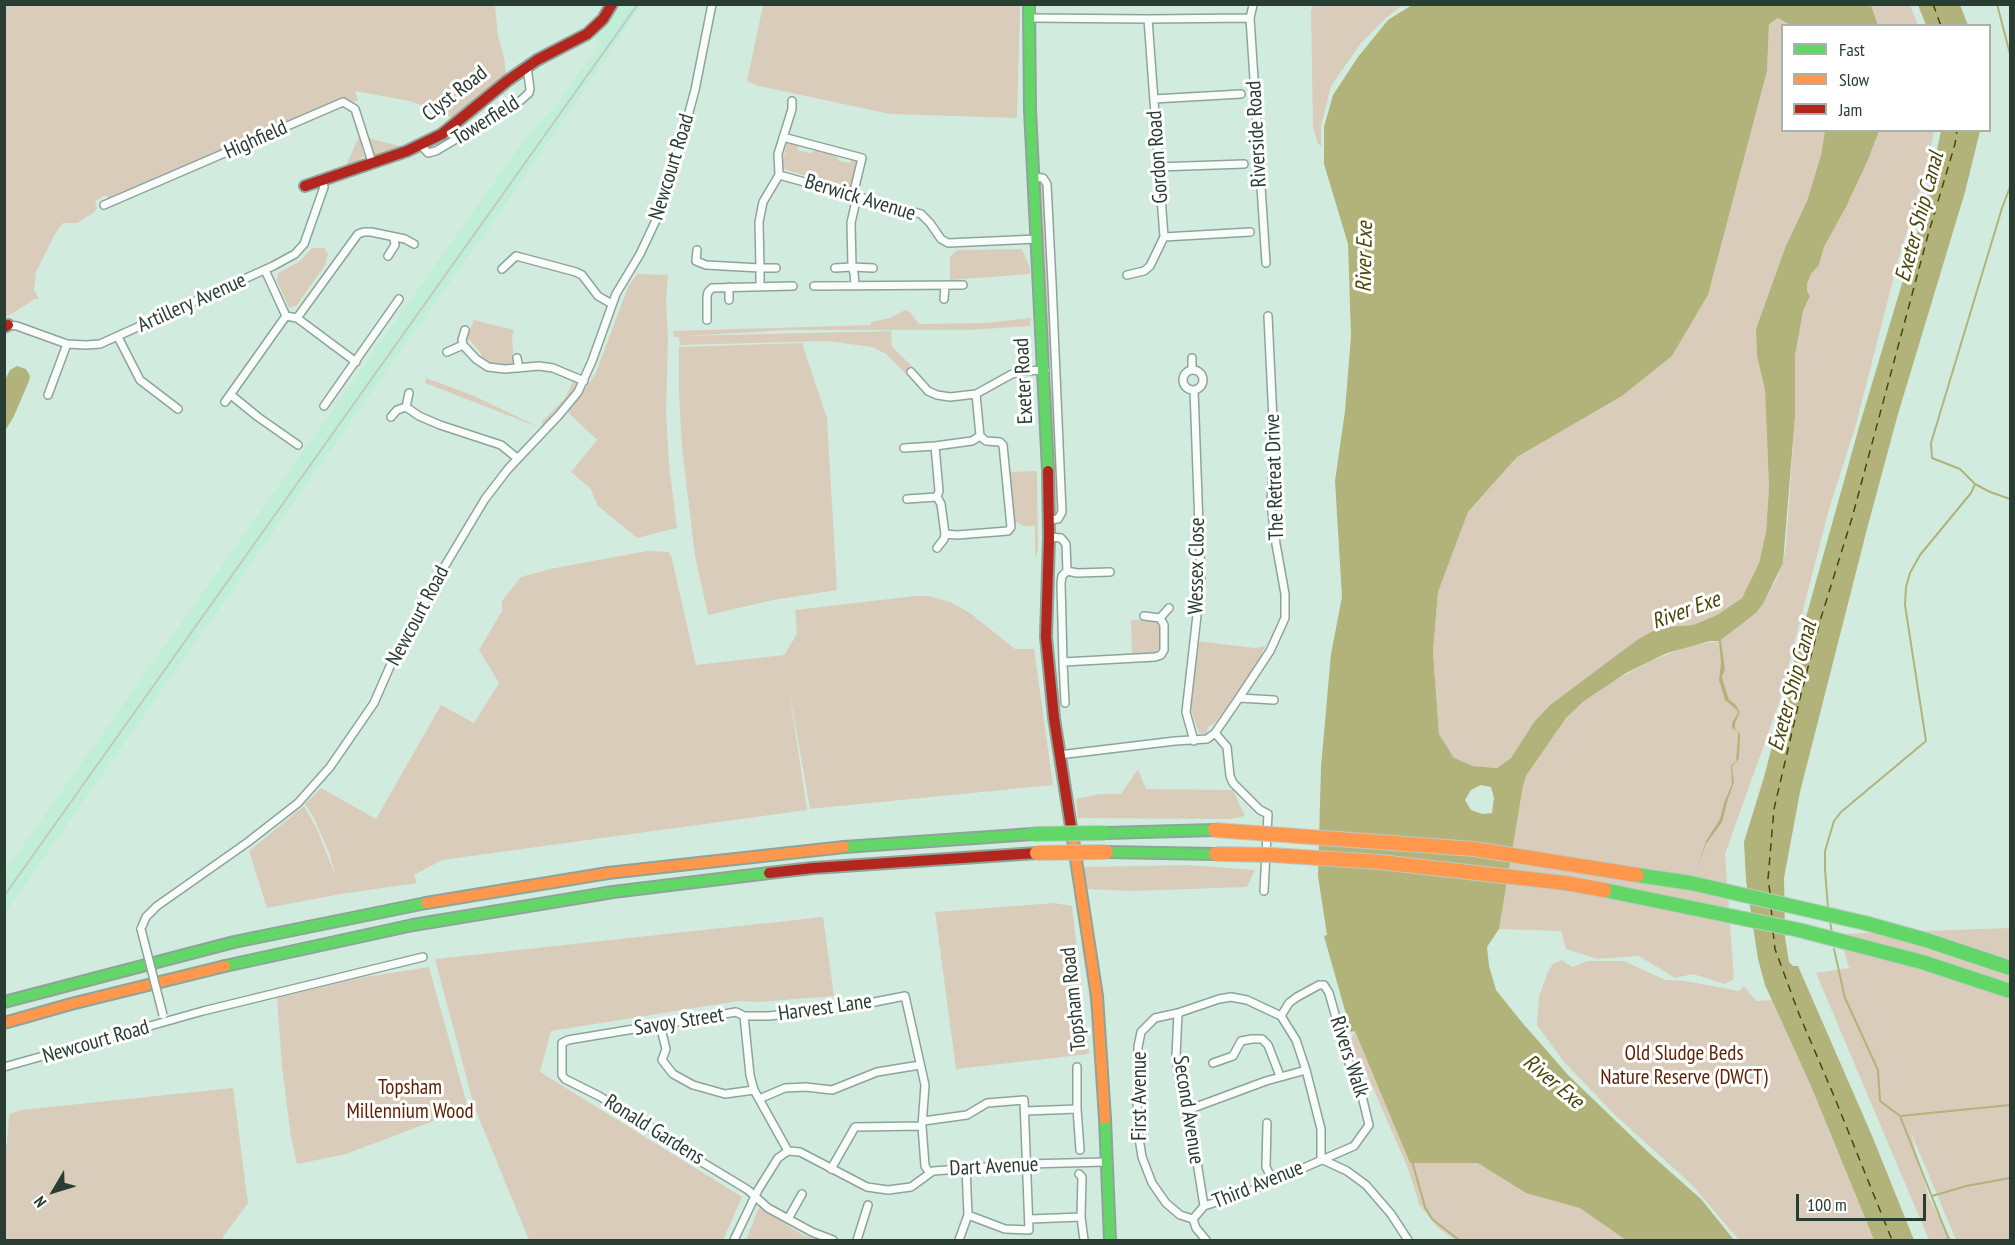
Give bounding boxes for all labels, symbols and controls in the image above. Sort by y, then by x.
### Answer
legend [1781,24,1991,132]
text: Fast [1839,38,1865,61]
street label: Clyst Road [417,61,493,127]
text: Slow [1839,68,1869,91]
street label: Riverside Road [1242,80,1272,188]
street label: Towerfield [448,91,524,151]
text: Jam [1839,98,1862,121]
street label: Gordon Road [1142,110,1174,204]
street label: Newcourt Road [644,111,700,223]
street label: Highfield [221,115,291,165]
water label: Exeter Ship Canal [1890,149,1950,285]
street label: Berwick Avenue [802,169,918,227]
water label: River Exe [1351,221,1379,293]
street label: Artillery Avenue [134,268,250,338]
street label: Exeter Road [1009,337,1039,425]
street label: The Retreat Drive [1260,413,1290,541]
street label: Wessex Close [1184,517,1210,615]
street label: Newcourt Road [381,562,455,670]
water label: River Exe [1648,586,1724,636]
water label: Exeter Ship Canal [1763,618,1823,754]
street label: Topsham Road [1056,946,1092,1052]
street label: Harvest Lane [777,989,873,1027]
street label: Savoy Street [632,1002,726,1042]
street label: Rivers Walk [1324,1013,1374,1101]
street label: Newcourt Road [40,1015,152,1069]
park label: Old Sludge Beds Nature Reserve (DWCT) [1600,1041,1768,1091]
water label: River Exe [1517,1049,1589,1115]
street label: First Avenue [1127,1051,1153,1141]
street label: Second Avenue [1167,1054,1209,1166]
park label: Topsham Millennium Wood [346,1075,474,1125]
street label: Ronald Gardens [599,1089,709,1171]
street label: Dart Avenue [949,1152,1039,1182]
street label: Third Avenue [1209,1155,1307,1215]
north arrow [24,1161,84,1221]
scale bar [1799,1182,1930,1220]
text: N [29,1193,50,1212]
text: 100 m [1807,1193,1847,1216]

